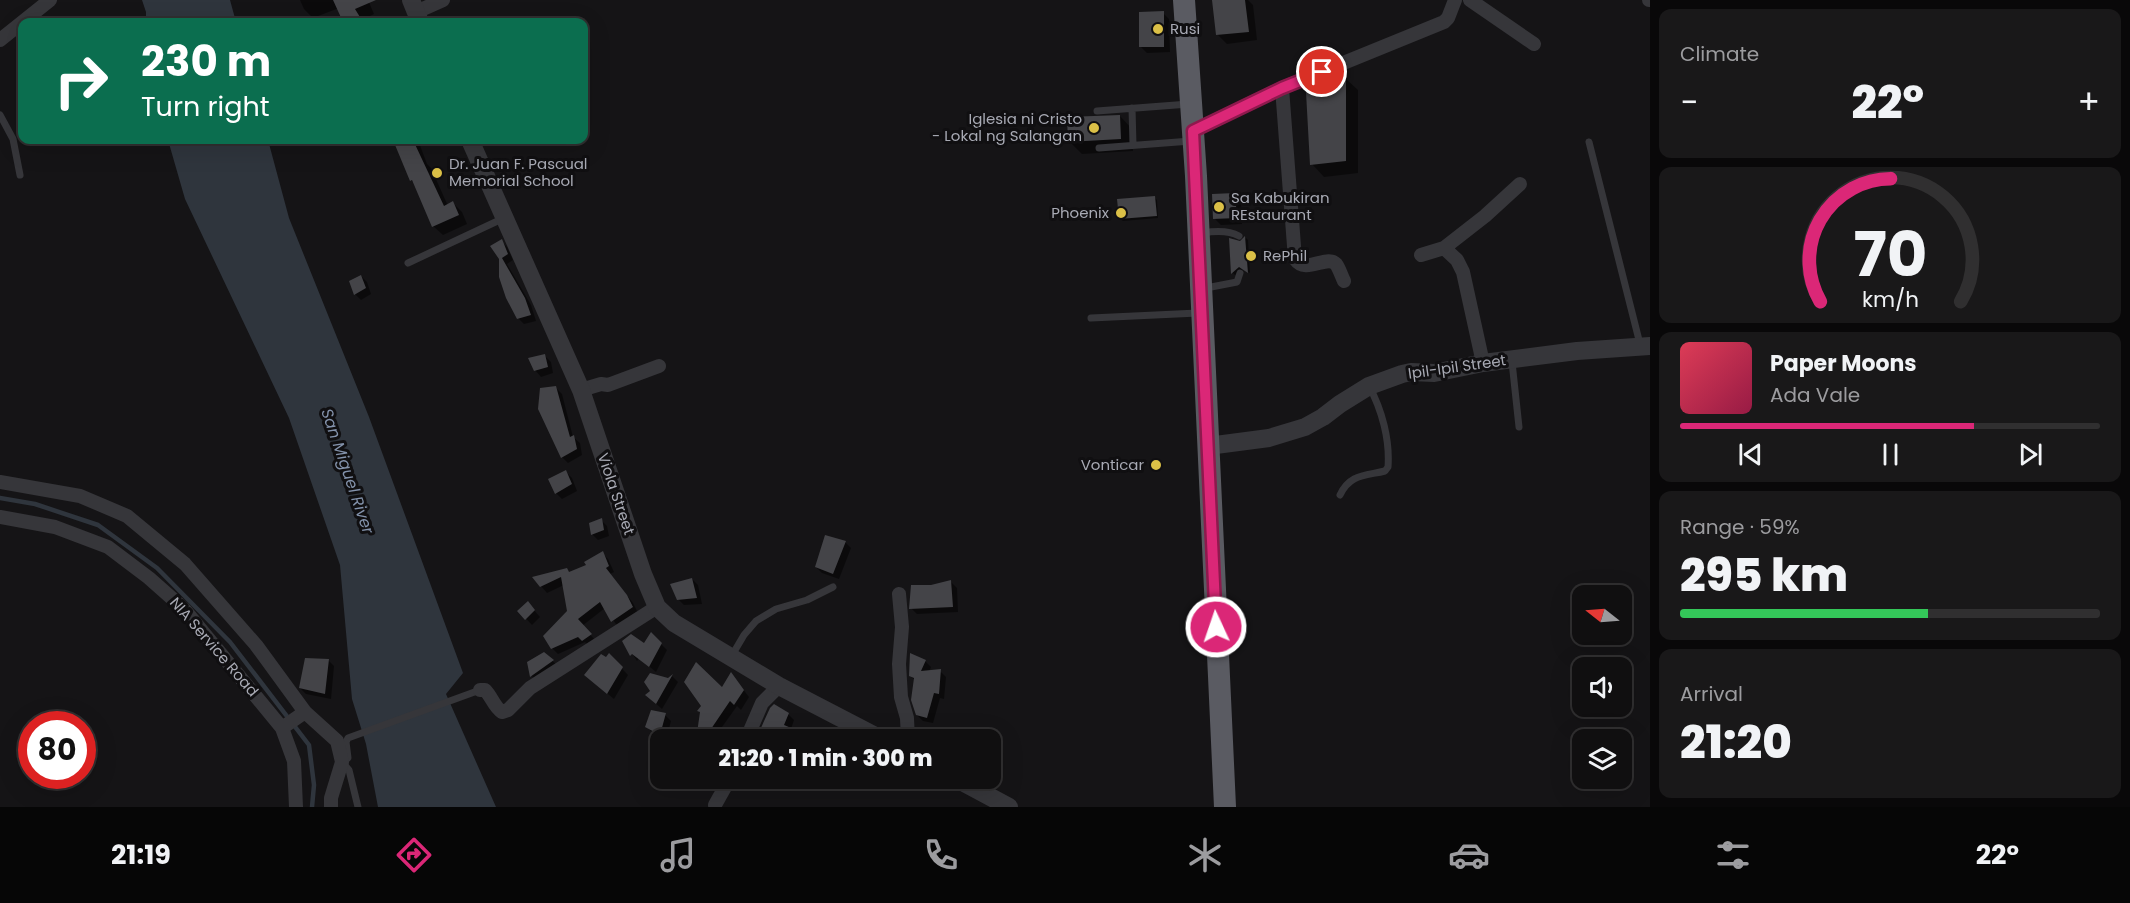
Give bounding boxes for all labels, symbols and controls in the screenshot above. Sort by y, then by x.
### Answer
place label: Rusi [1170,18,1200,39]
marker: Rusi [1151,22,1165,36]
text: 230 m [141,32,271,91]
text: Climate [1680,40,1759,68]
icon: right [42,42,120,120]
pin [1296,46,1347,97]
icon: arrive [1305,55,1338,88]
text: 22° [1851,71,1924,134]
text: − [1680,79,1698,126]
text: + [2077,79,2100,126]
text: Turn right [141,88,270,125]
place label: Iglesia ni Cristo - Lokal ng Salangan [932,108,1082,146]
marker: Iglesia ni Cristo - Lokal ng Salangan [1087,121,1101,135]
place label: Dr. Juan F. Pascual Memorial School [449,153,588,191]
marker: Dr. Juan F. Pascual Memorial School [430,166,444,180]
place label: Sa Kabukiran REstaurant [1231,187,1330,225]
marker: Sa Kabukiran REstaurant [1212,200,1226,214]
place label: Phoenix [1051,202,1109,223]
marker: Phoenix [1114,206,1128,220]
text: 70 [1853,210,1927,298]
place label: RePhil [1263,245,1307,266]
marker: RePhil [1244,249,1258,263]
text: km/h [1861,285,1919,316]
text: Paper Moons [1770,348,1917,379]
street label: Ipil-Ipil Street [1407,349,1507,384]
text: Ada Vale [1770,381,1860,409]
water label: San Miguel River [315,405,380,538]
icon: previous [1734,438,1767,471]
icon: pause [1874,438,1907,471]
icon: next [2014,438,2047,471]
street label: Viola Street [593,450,640,538]
place label: Vonticar [1081,454,1144,475]
marker: Vonticar [1149,458,1163,472]
text: Range · 59% [1680,513,1800,541]
text: 295 km [1680,544,1848,607]
north arrow [1572,585,1632,645]
map controls [1572,585,1632,789]
street label: NIA Service Road [165,592,263,701]
position arrow [1184,595,1248,659]
button: sound [1572,657,1632,717]
text: Arrival [1680,680,1743,708]
speed limit sign: 80 [18,711,96,789]
text: 21:20 [1680,711,1792,774]
button: layers [1572,729,1632,789]
text: 21:20 · 1 min · 300 m [719,743,932,774]
icon: directions [393,834,435,876]
icon: music [657,834,699,876]
icon: phone [920,834,962,876]
icon: climate [1184,834,1226,876]
icon: car [1448,834,1490,876]
icon: filters [1712,834,1754,876]
text: 21:19 [111,836,171,873]
text: 22° [1976,836,2019,873]

